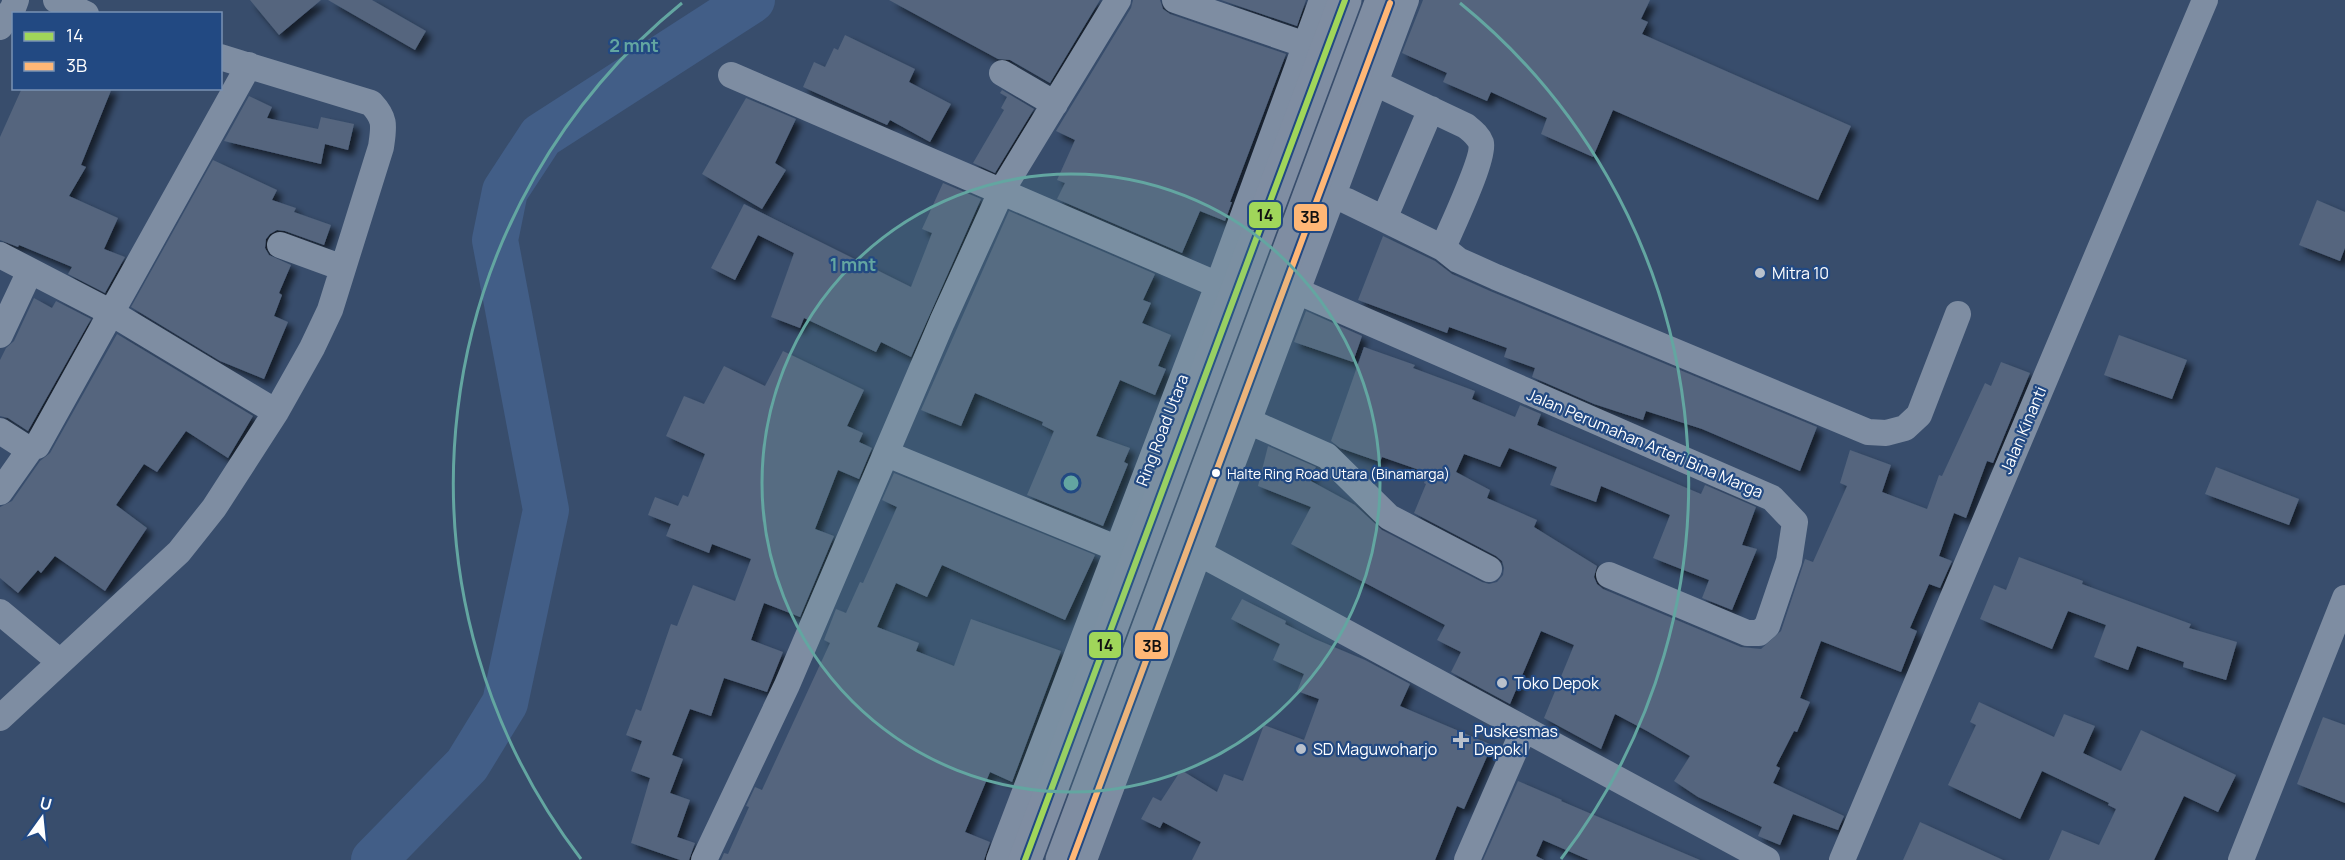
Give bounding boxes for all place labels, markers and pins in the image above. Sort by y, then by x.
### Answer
place label: Mitra 10 [1772,262,1829,284]
marker: Mitra 10 [1753,266,1767,280]
place label: Halte Ring Road Utara (Binamarga) [1227,464,1450,483]
marker: Halte Ring Road Utara (Binamarga) [1210,467,1222,479]
centre of rings [1061,473,1081,493]
place label: Toko Depok [1514,672,1600,694]
marker: Toko Depok [1495,676,1509,690]
place label: Puskesmas Depok I [1474,720,1558,760]
marker: Puskesmas Depok I [1452,731,1470,749]
place label: SD Maguwoharjo [1313,738,1437,760]
marker: SD Maguwoharjo [1294,742,1308,756]

